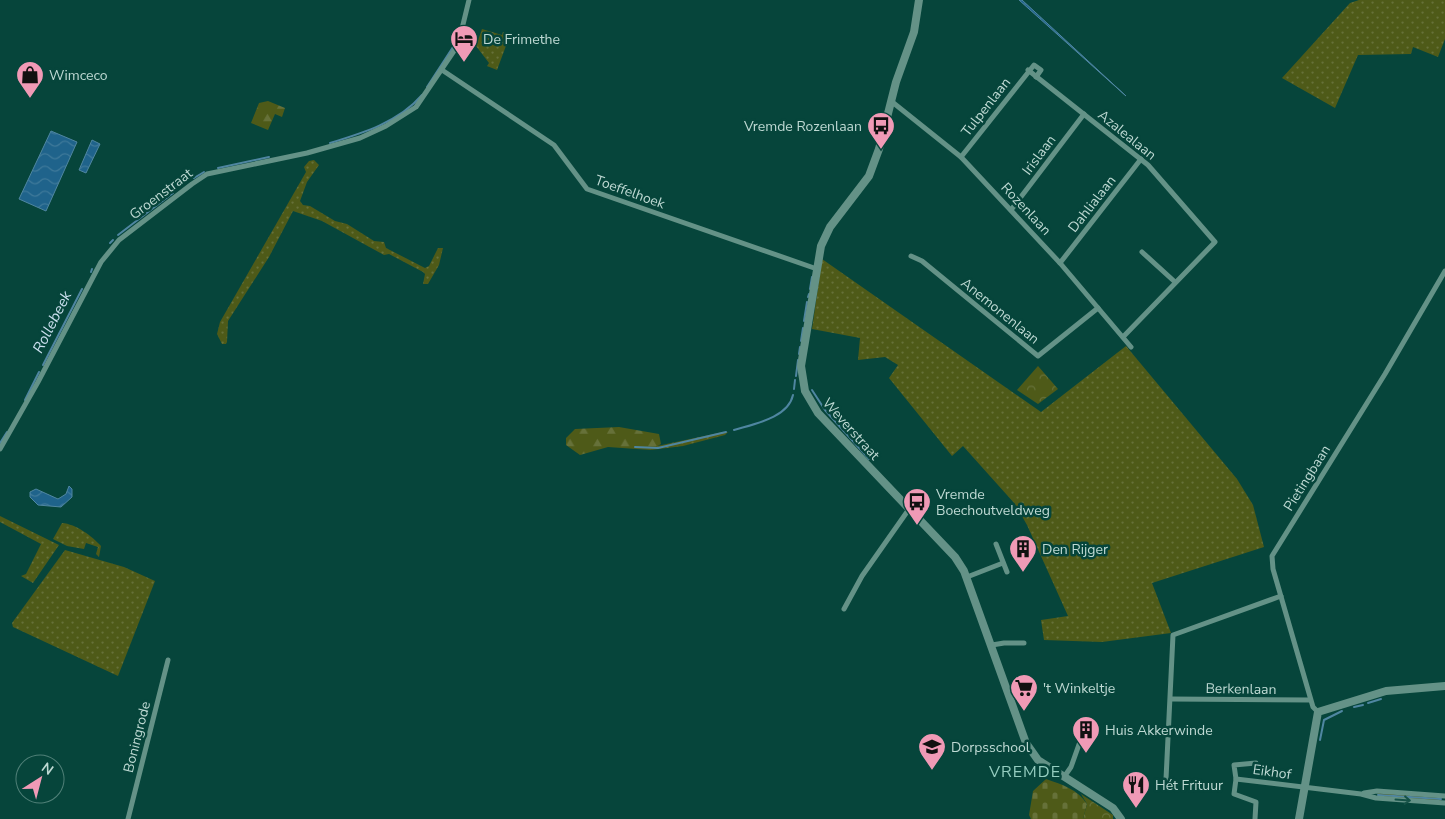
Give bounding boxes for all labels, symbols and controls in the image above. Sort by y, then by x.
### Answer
hotel icon: De Frimethe [449,24,479,63]
place label: De Frimethe [483,30,560,49]
shop icon: Wimceco [15,60,45,99]
place label: Wimceco [49,66,108,85]
street label: Tulpenlaan [957,74,1015,140]
street label: Azalealaan [1094,106,1160,164]
bus stop icon: Vremde Rozenlaan [866,111,896,150]
place label: Vremde Rozenlaan [743,117,862,136]
street label: Irislaan [1018,131,1060,179]
street label: Groenstraat [126,164,197,224]
street label: Toeffelhoek [592,171,669,214]
street label: Dahlialaan [1064,172,1120,236]
street label: Rozenlaan [997,179,1055,239]
street label: Anemonenlaan [957,274,1043,348]
water label: Rollebeek [28,287,76,356]
street label: Weverstraat [818,394,884,464]
street label: Pietingbaan [1279,441,1335,515]
place label: Vremde Boechoutveldweg [935,485,1050,520]
bus stop icon: Vremde Boechoutveldweg [902,487,932,526]
building icon: Den Rijger [1008,534,1038,573]
place label: Den Rijger [1042,540,1108,559]
supermarket icon: 't Winkeltje [1009,673,1039,712]
place label: 't Winkeltje [1043,679,1115,698]
street label: Berkenlaan [1205,679,1277,699]
street label: Boningrode [119,699,155,775]
building icon: Huis Akkerwinde [1071,715,1101,754]
place label: Huis Akkerwinde [1105,721,1213,740]
school or university icon: Dorpsschool [917,732,947,771]
place label: Dorpsschool [951,738,1031,757]
north arrow [15,754,65,804]
text: N [38,758,57,780]
street label: Eikhof [1251,760,1293,784]
district label: VREMDE [988,761,1061,783]
restaurant icon: Hét Frituur [1121,770,1151,809]
place label: Hét Frituur [1155,776,1223,795]
one-way arrow [1394,795,1410,805]

